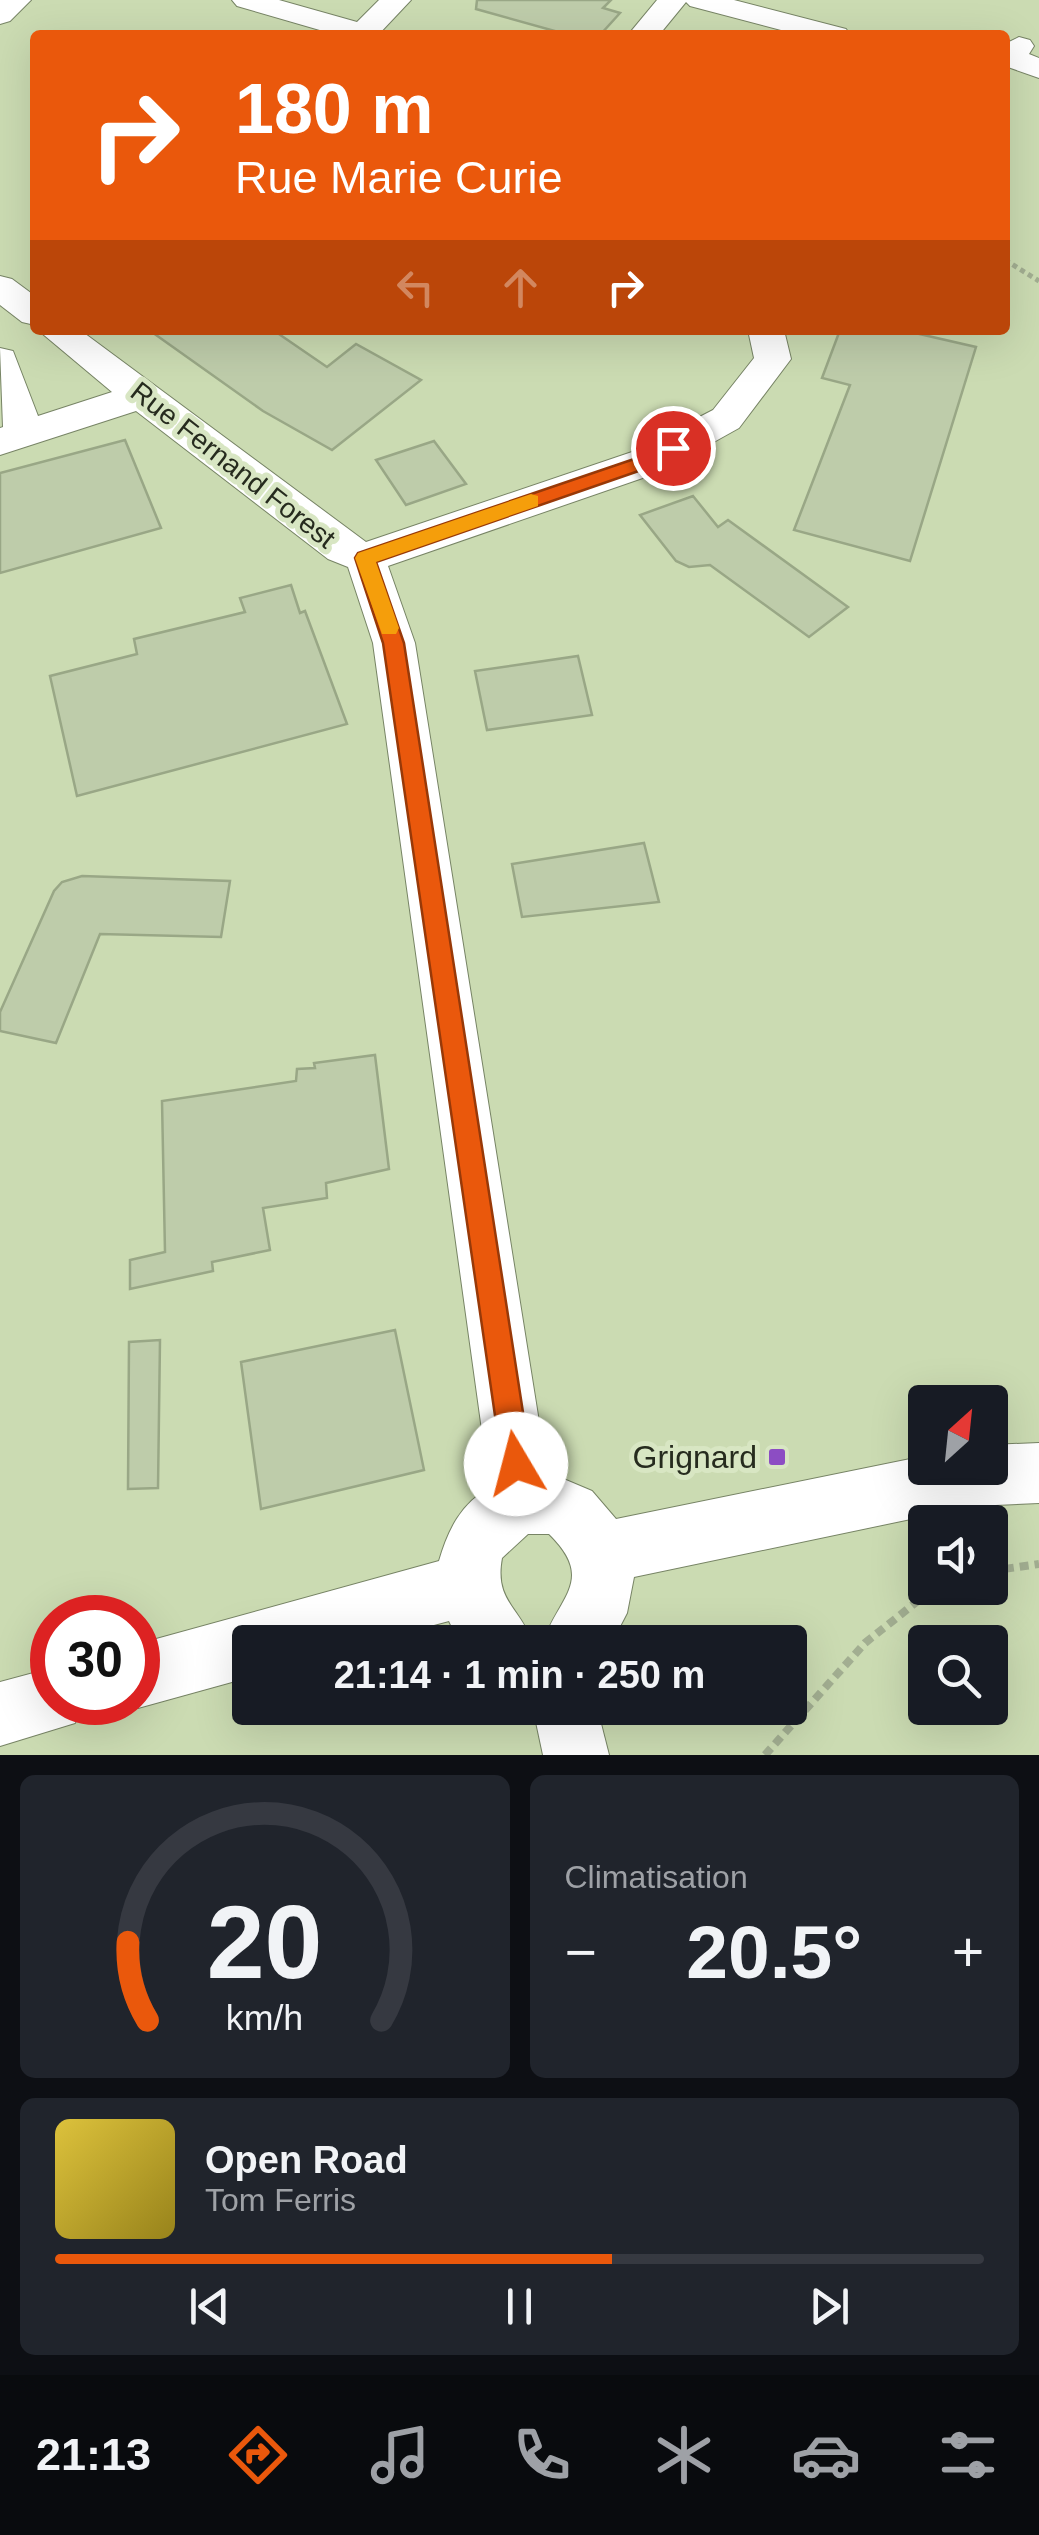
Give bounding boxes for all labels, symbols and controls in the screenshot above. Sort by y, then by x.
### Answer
icon: right [70,70,200,200]
text: 180 m [235,70,433,148]
text: Rue Marie Curie [235,152,563,203]
icon: left [388,260,443,315]
icon: ahead [493,260,548,315]
icon: right [598,260,653,315]
street label: Rue Fernand Forest [125,376,341,554]
pin [631,406,716,491]
icon: arrive [646,421,701,476]
north arrow [908,1385,1008,1485]
map controls [908,1385,1008,1725]
position arrow [464,1412,568,1516]
place label: Grignard [633,1439,757,1475]
marker: Grignard [766,1446,788,1468]
button: sound [908,1505,1008,1605]
speed limit sign: 30 [30,1595,160,1725]
button: search [908,1625,1008,1725]
text: 21:14 · 1 min · 250 m [334,1654,705,1696]
text: Climatisation [565,1859,748,1895]
text: 20 [207,1884,323,2000]
text: 20.5° [686,1910,862,1994]
text: − [565,1921,597,1983]
text: + [952,1921,984,1983]
text: km/h [226,1998,303,2038]
text: Open Road [205,2139,408,2181]
text: Tom Ferris [205,2182,356,2218]
icon: previous [182,2279,237,2334]
icon: pause [492,2279,547,2334]
icon: next [802,2279,857,2334]
icon: directions [223,2420,293,2490]
icon: music [365,2420,435,2490]
icon: phone [507,2420,577,2490]
icon: climate [649,2420,719,2490]
icon: car [791,2420,861,2490]
icon: filters [933,2420,1003,2490]
text: 21:13 [36,2429,151,2480]

